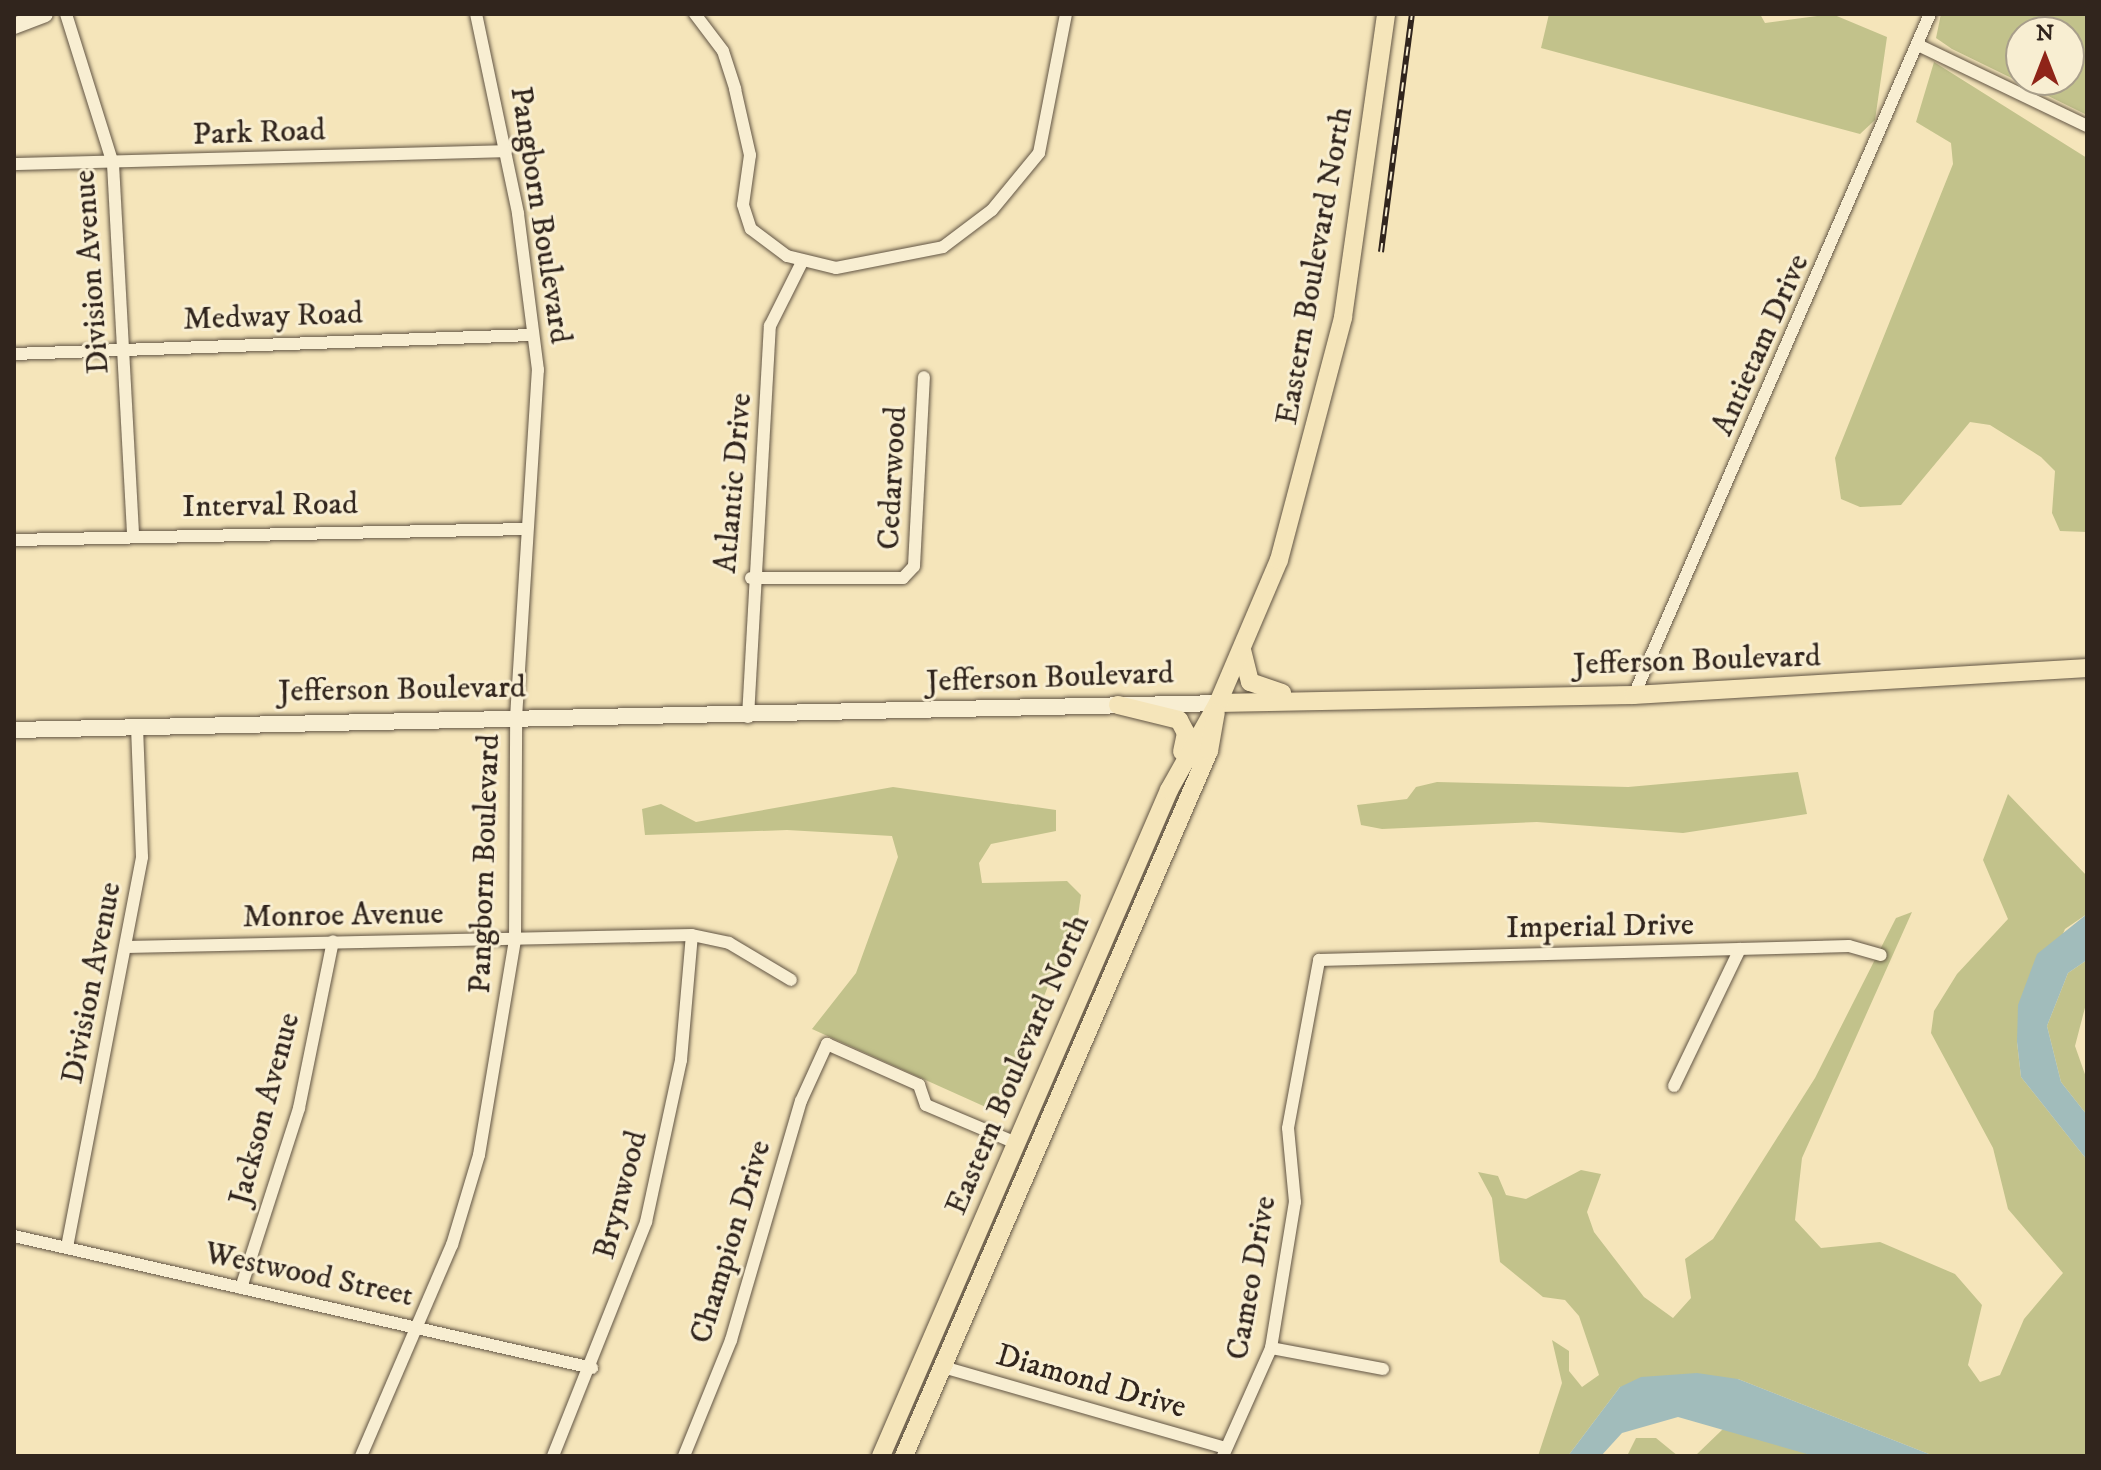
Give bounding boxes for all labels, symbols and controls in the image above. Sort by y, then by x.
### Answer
north arrow [2005,16,2085,96]
text: N [2036,20,2054,47]
street label: Pangborn Boulevard [501,84,579,346]
street label: Eastern Boulevard North [1268,104,1362,428]
street label: Park Road [192,111,326,155]
street label: Division Avenue [66,169,118,375]
street label: Antietam Drive [1704,248,1818,442]
street label: Medway Road [182,295,364,339]
street label: Atlantic Drive [707,391,761,575]
street label: Cedarwood [870,405,916,551]
street label: Interval Road [182,485,358,527]
street label: Jefferson Boulevard [1573,637,1821,685]
street label: Jefferson Boulevard [926,654,1174,702]
street label: Jefferson Boulevard [278,669,526,711]
street label: Pangborn Boulevard [461,733,509,995]
street label: Division Avenue [54,879,130,1087]
street label: Monroe Avenue [242,895,444,937]
street label: Imperial Drive [1506,906,1694,948]
street label: Eastern Boulevard North [937,909,1099,1221]
street label: Jackson Avenue [221,1009,309,1209]
street label: Brynwood [585,1127,657,1263]
street label: Champion Drive [682,1136,780,1348]
street label: Cameo Drive [1219,1193,1285,1363]
street label: Westwood Street [201,1234,417,1316]
street label: Diamond Drive [992,1337,1190,1427]

